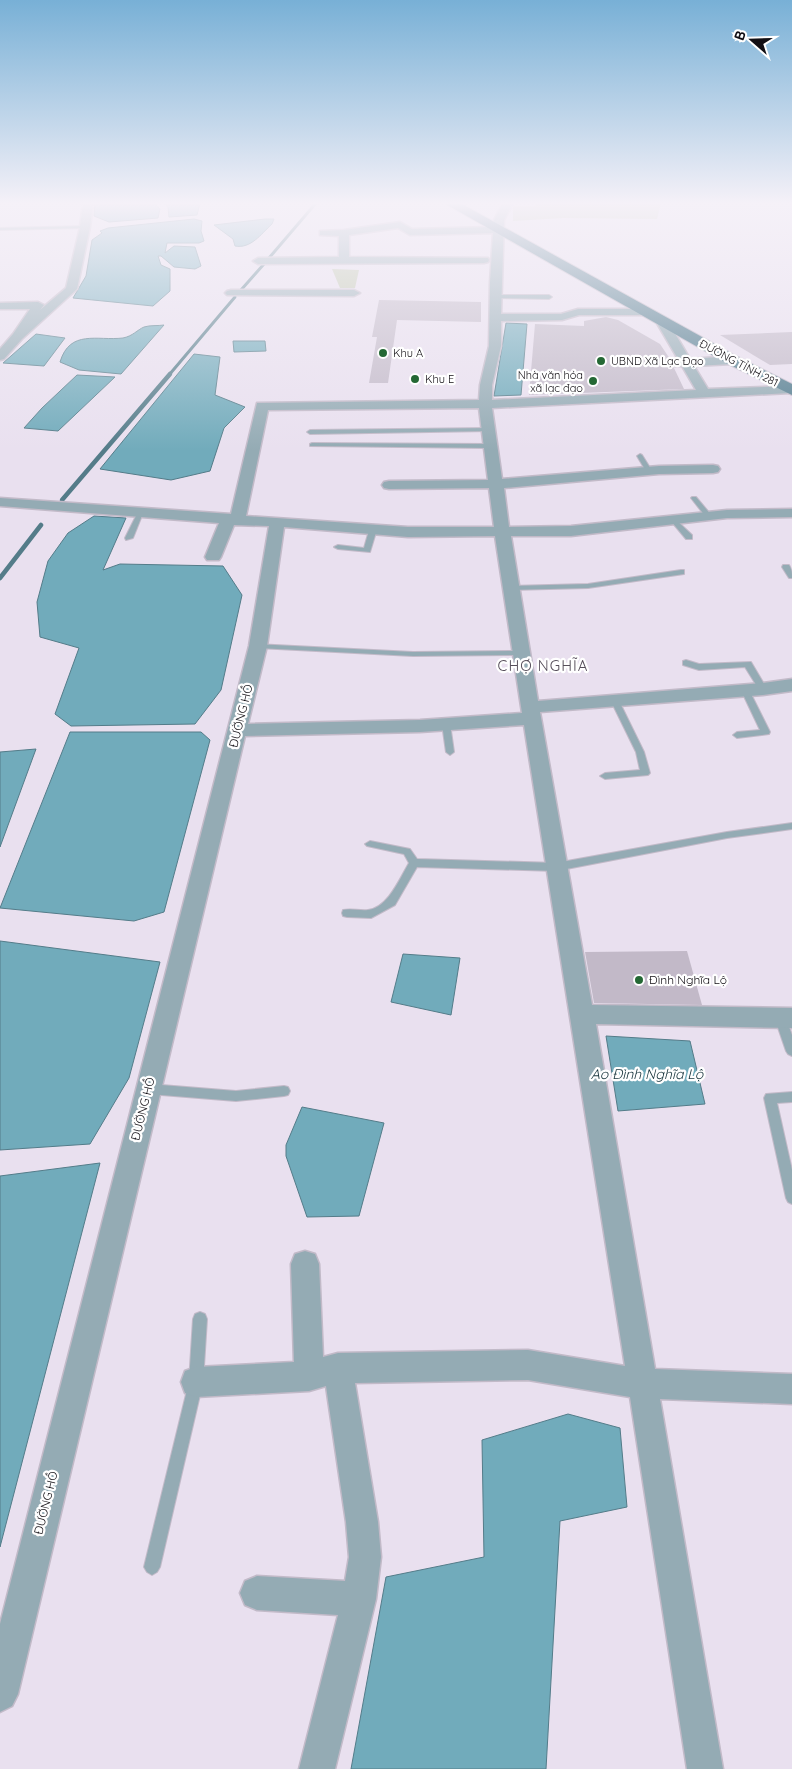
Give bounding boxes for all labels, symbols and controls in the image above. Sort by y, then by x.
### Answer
north arrow [727,15,777,65]
text: B [730,28,750,43]
street label: ĐƯỜNG TỈNH 281 [697,336,781,390]
place label: Khu A [393,346,423,360]
marker: Khu A [377,347,389,359]
place label: UBND Xã Lạc Đạo [611,354,704,368]
marker: UBND Xã Lạc Đạo [595,355,607,367]
place label: Nhà văn hóa xã lạc đạo [518,368,583,395]
place label: Khu E [425,372,454,386]
marker: Khu E [409,373,421,385]
marker: Nhà văn hóa xã lạc đạo [587,375,599,387]
district label: CHỢ NGHĨA [498,656,588,675]
street label: ĐƯỜNG HỒ [225,683,256,749]
place label: Đình Nghĩa Lộ [649,972,727,987]
marker: Đình Nghĩa Lộ [633,974,645,986]
water label: Ao Đình Nghĩa Lộ [591,1065,704,1083]
street label: ĐƯỜNG HỒ [127,1076,158,1142]
street label: ĐƯỜNG HỒ [30,1470,61,1536]

